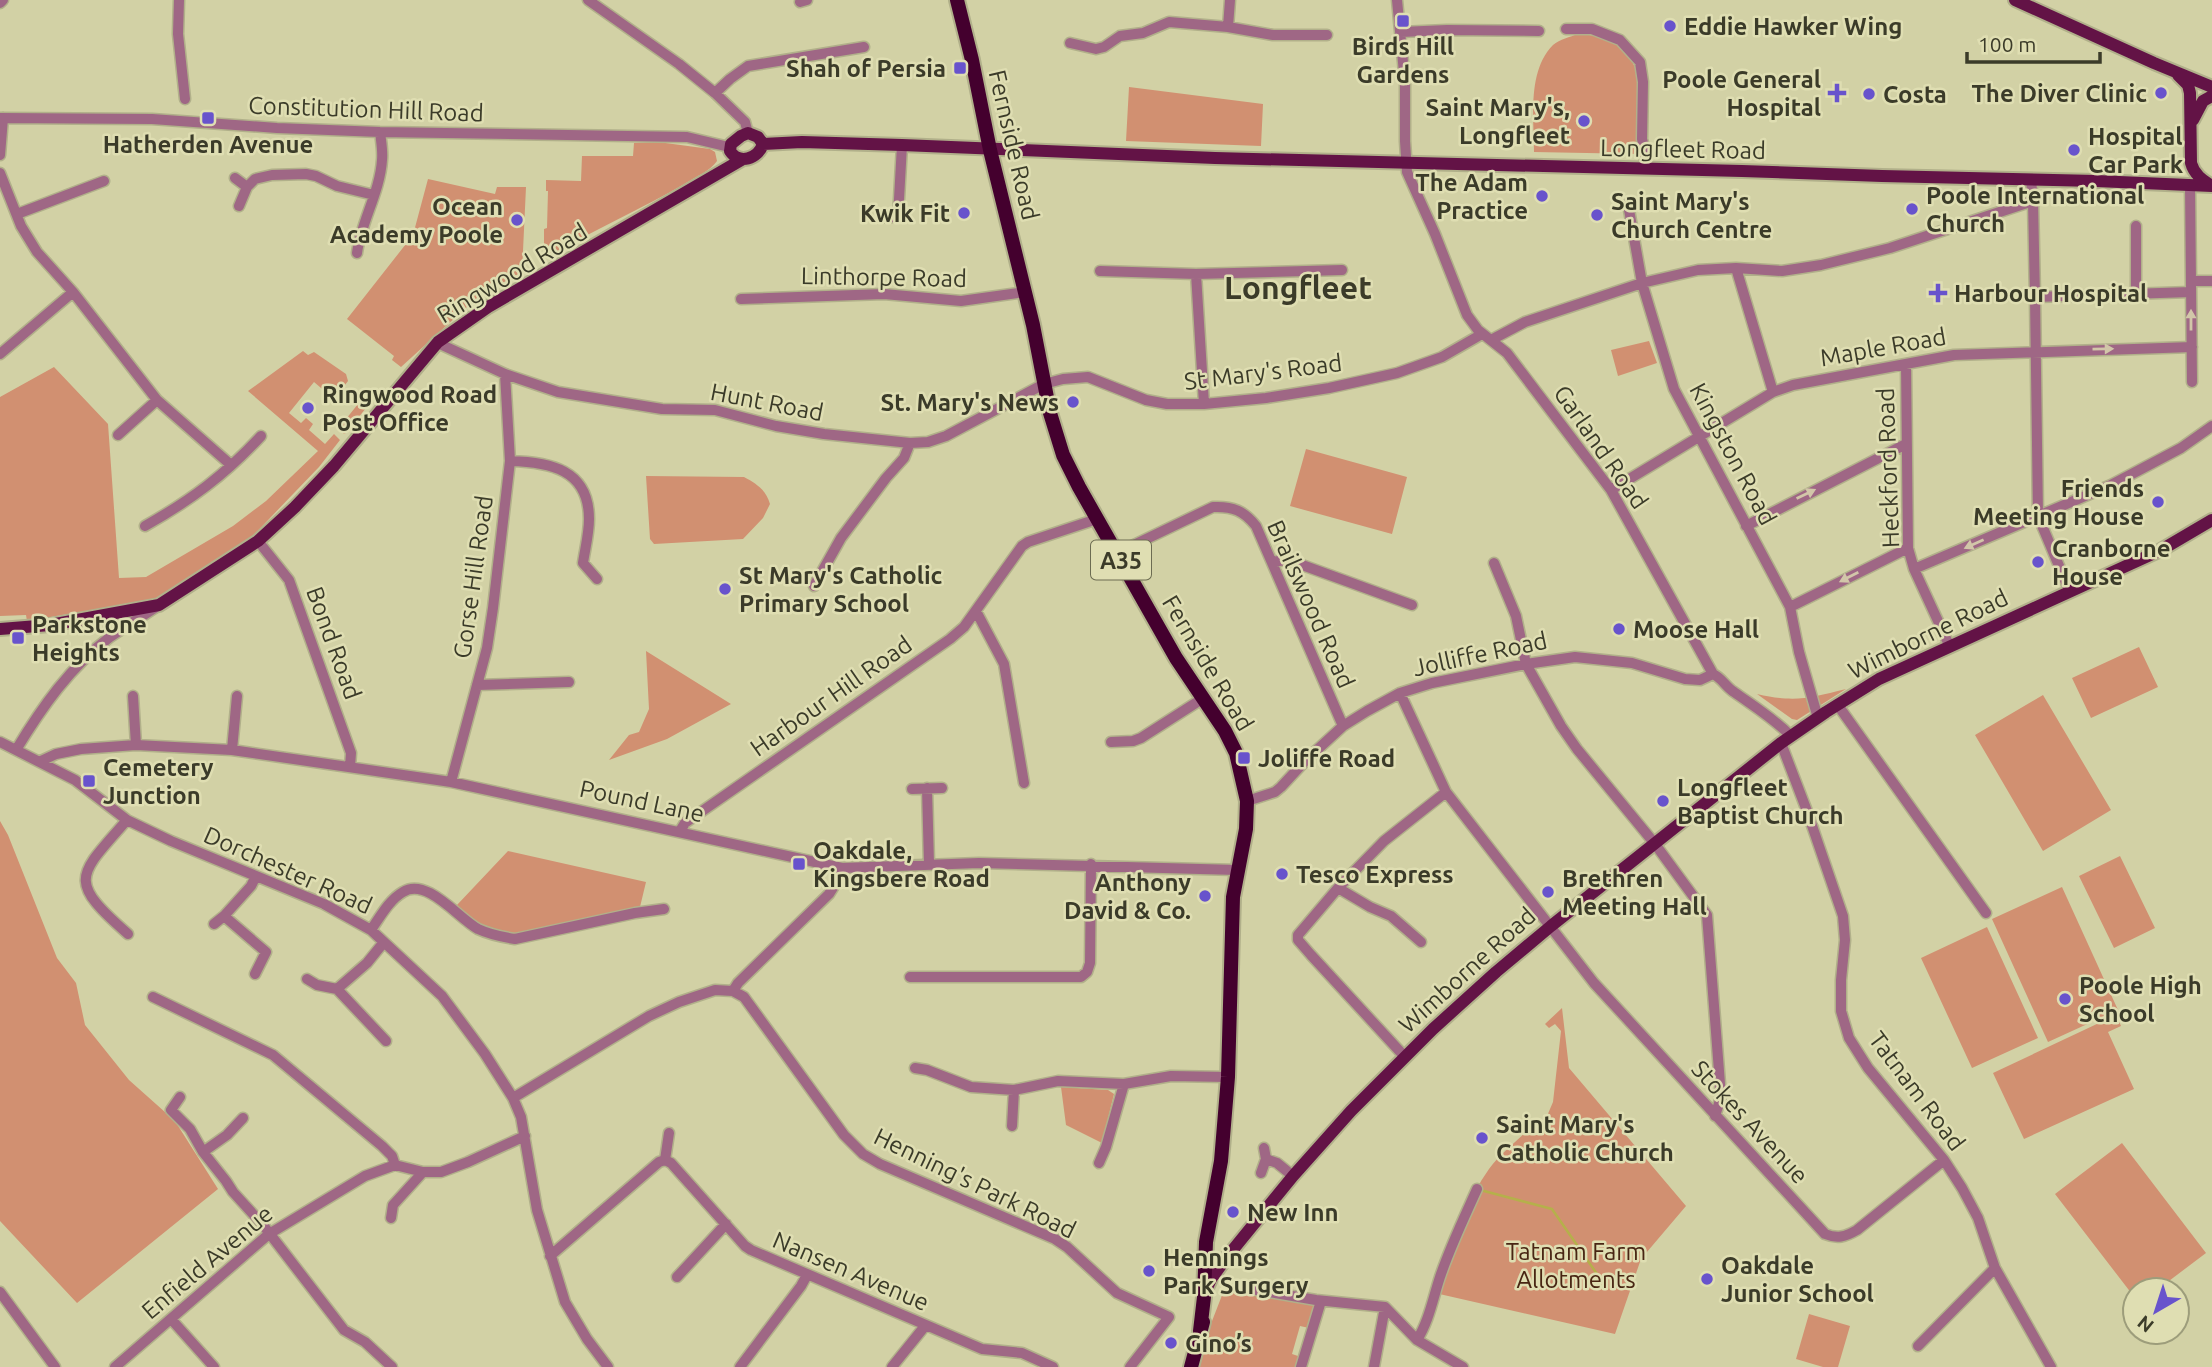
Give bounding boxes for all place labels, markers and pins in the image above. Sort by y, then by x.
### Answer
marker: Birds Hill Gardens [1395,13,1411,29]
place label: Eddie Hawker Wing [1684,13,1902,40]
marker: Eddie Hawker Wing [1662,18,1678,34]
place label: Birds Hill Gardens [1352,33,1454,88]
place label: Shah of Persia [786,55,946,82]
marker: Shah of Persia [952,60,968,76]
place label: Poole General Hospital [1662,66,1821,121]
place label: The Diver Clinic [1971,80,2147,107]
place label: Costa [1883,81,1947,108]
marker: Poole General Hospital [1827,83,1847,103]
marker: The Diver Clinic [2153,85,2169,101]
marker: Costa [1861,86,1877,102]
place label: Saint Mary's, Longfleet [1426,94,1570,149]
marker: Hatherden Avenue [200,110,216,126]
marker: Saint Mary's, Longfleet [1576,113,1592,129]
place label: Hospital Car Park [2088,123,2184,178]
place label: Hatherden Avenue [103,131,313,158]
marker: Hospital Car Park [2066,142,2082,158]
place label: The Adam Practice [1415,169,1528,224]
place label: Poole International Church [1926,182,2144,237]
marker: The Adam Practice [1534,188,1550,204]
place label: Saint Mary's Church Centre [1611,188,1772,243]
place label: Ocean Academy Poole [330,193,503,248]
place label: Kwik Fit [860,200,950,227]
marker: Poole International Church [1904,201,1920,217]
marker: Kwik Fit [956,205,972,221]
marker: Saint Mary's Church Centre [1589,207,1605,223]
marker: Ocean Academy Poole [509,212,525,228]
place label: Harbour Hospital [1954,280,2147,307]
marker: Harbour Hospital [1928,283,1948,303]
place label: Ringwood Road Post Office [322,381,497,436]
place label: St. Mary's News [881,389,1059,416]
marker: St. Mary's News [1065,394,1081,410]
marker: Ringwood Road Post Office [300,400,316,416]
place label: Friends Meeting House [1973,475,2144,530]
marker: Friends Meeting House [2150,494,2166,510]
place label: Cranborne House [2052,535,2171,590]
marker: Cranborne House [2030,554,2046,570]
place label: St Mary's Catholic Primary School [739,562,943,617]
marker: St Mary's Catholic Primary School [717,581,733,597]
place label: Parkstone Heights [32,611,147,666]
place label: Moose Hall [1633,616,1759,643]
marker: Moose Hall [1611,621,1627,637]
marker: Parkstone Heights [10,630,26,646]
place label: Joliffe Road [1258,745,1395,772]
marker: Joliffe Road [1236,750,1252,766]
place label: Cemetery Junction [103,754,214,809]
marker: Cemetery Junction [81,773,97,789]
place label: Longfleet Baptist Church [1677,774,1844,829]
marker: Longfleet Baptist Church [1655,793,1671,809]
place label: Oakdale, Kingsbere Road [813,837,990,892]
marker: Oakdale, Kingsbere Road [791,856,807,872]
place label: Tesco Express [1296,861,1454,888]
place label: Brethren Meeting Hall [1562,865,1707,920]
marker: Tesco Express [1274,866,1290,882]
place label: Anthony David & Co. [1064,869,1191,924]
marker: Brethren Meeting Hall [1540,884,1556,900]
marker: Anthony David & Co. [1197,888,1213,904]
place label: Poole High School [2079,972,2202,1027]
marker: Poole High School [2057,991,2073,1007]
place label: Saint Mary's Catholic Church [1496,1111,1674,1166]
marker: Saint Mary's Catholic Church [1474,1130,1490,1146]
place label: New Inn [1247,1199,1339,1226]
marker: New Inn [1225,1204,1241,1220]
place label: Hennings Park Surgery [1163,1244,1309,1299]
place label: Oakdale Junior School [1721,1252,1874,1307]
marker: Hennings Park Surgery [1141,1263,1157,1279]
marker: Oakdale Junior School [1699,1271,1715,1287]
place label: Gino’s [1185,1330,1252,1357]
marker: Gino’s [1163,1335,1179,1351]

